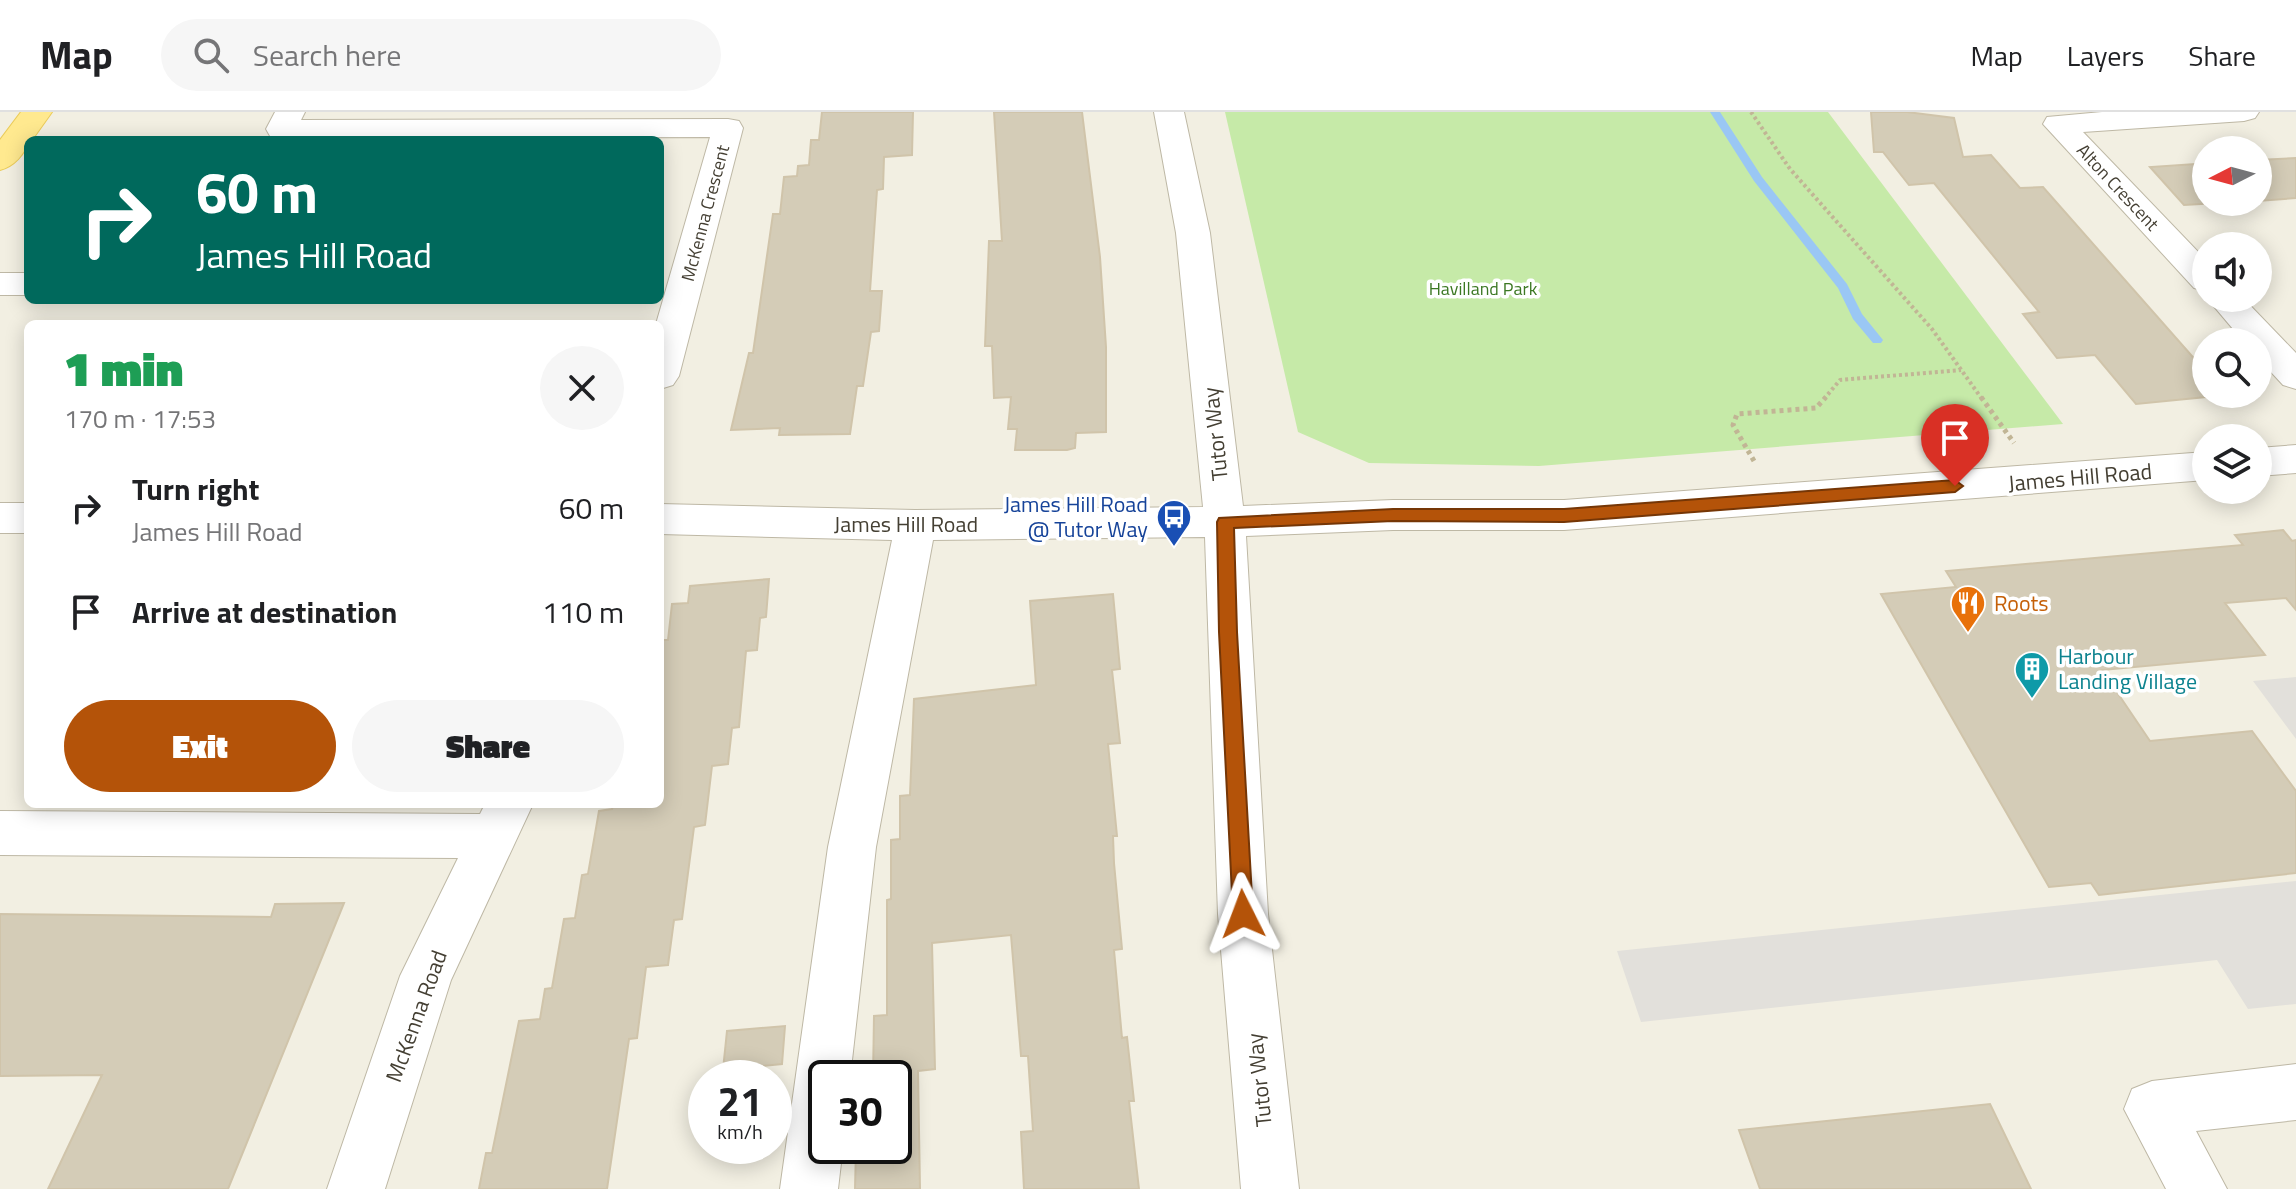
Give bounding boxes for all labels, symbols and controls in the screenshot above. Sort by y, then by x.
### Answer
search box [161,19,721,91]
text: Map [40,26,113,84]
text: Search here [253,32,402,78]
icon: search [189,33,233,77]
text: Map [1970,34,2023,77]
text: Layers [2067,34,2144,77]
text: Share [2188,34,2256,77]
north arrow [2192,136,2272,216]
map controls [2192,136,2272,504]
street label: Alton Crescent [2071,137,2166,237]
street label: McKenna Crescent [674,141,736,284]
text: 60 m [196,150,318,235]
icon: right [64,168,168,272]
text: James Hill Road [196,227,432,282]
button: sound [2192,232,2272,312]
park label: Havilland Park [1429,275,1538,302]
button: search [2192,328,2272,408]
text: 1 min [64,332,183,405]
button: close [540,346,624,430]
street label: Tutor Way [1193,385,1237,482]
text: 170 m · 17:53 [64,399,216,438]
pin [1921,404,1989,486]
icon: arrive [1933,416,1977,460]
button: layers [2192,424,2272,504]
street label: James Hill Road [2007,454,2153,500]
text: Turn right [132,466,260,512]
text: 60 m [559,485,624,531]
icon: right [64,486,108,530]
place label: James Hill Road @ Tutor Way [1004,487,1148,546]
bus stop icon: James Hill Road @ Tutor Way [1155,498,1193,548]
street label: James Hill Road [834,507,978,541]
text: James Hill Road [132,512,302,551]
restaurant icon: Roots [1949,584,1987,634]
place label: Roots [1994,586,2048,620]
text: Arrive at destination [132,589,397,635]
text: 110 m [542,589,624,635]
icon: arrive [64,590,108,634]
place label: Harbour Landing Village [2058,639,2197,698]
building icon: Harbour Landing Village [2013,650,2051,700]
button: Exit [64,700,336,792]
button: Share [352,700,624,792]
position arrow [1201,872,1285,956]
street label: McKenna Road [376,945,456,1087]
street label: Tutor Way [1237,1031,1281,1128]
speed limit sign: 30 [808,1060,912,1164]
text: 21 [718,1071,762,1132]
text: km/h [717,1116,763,1147]

